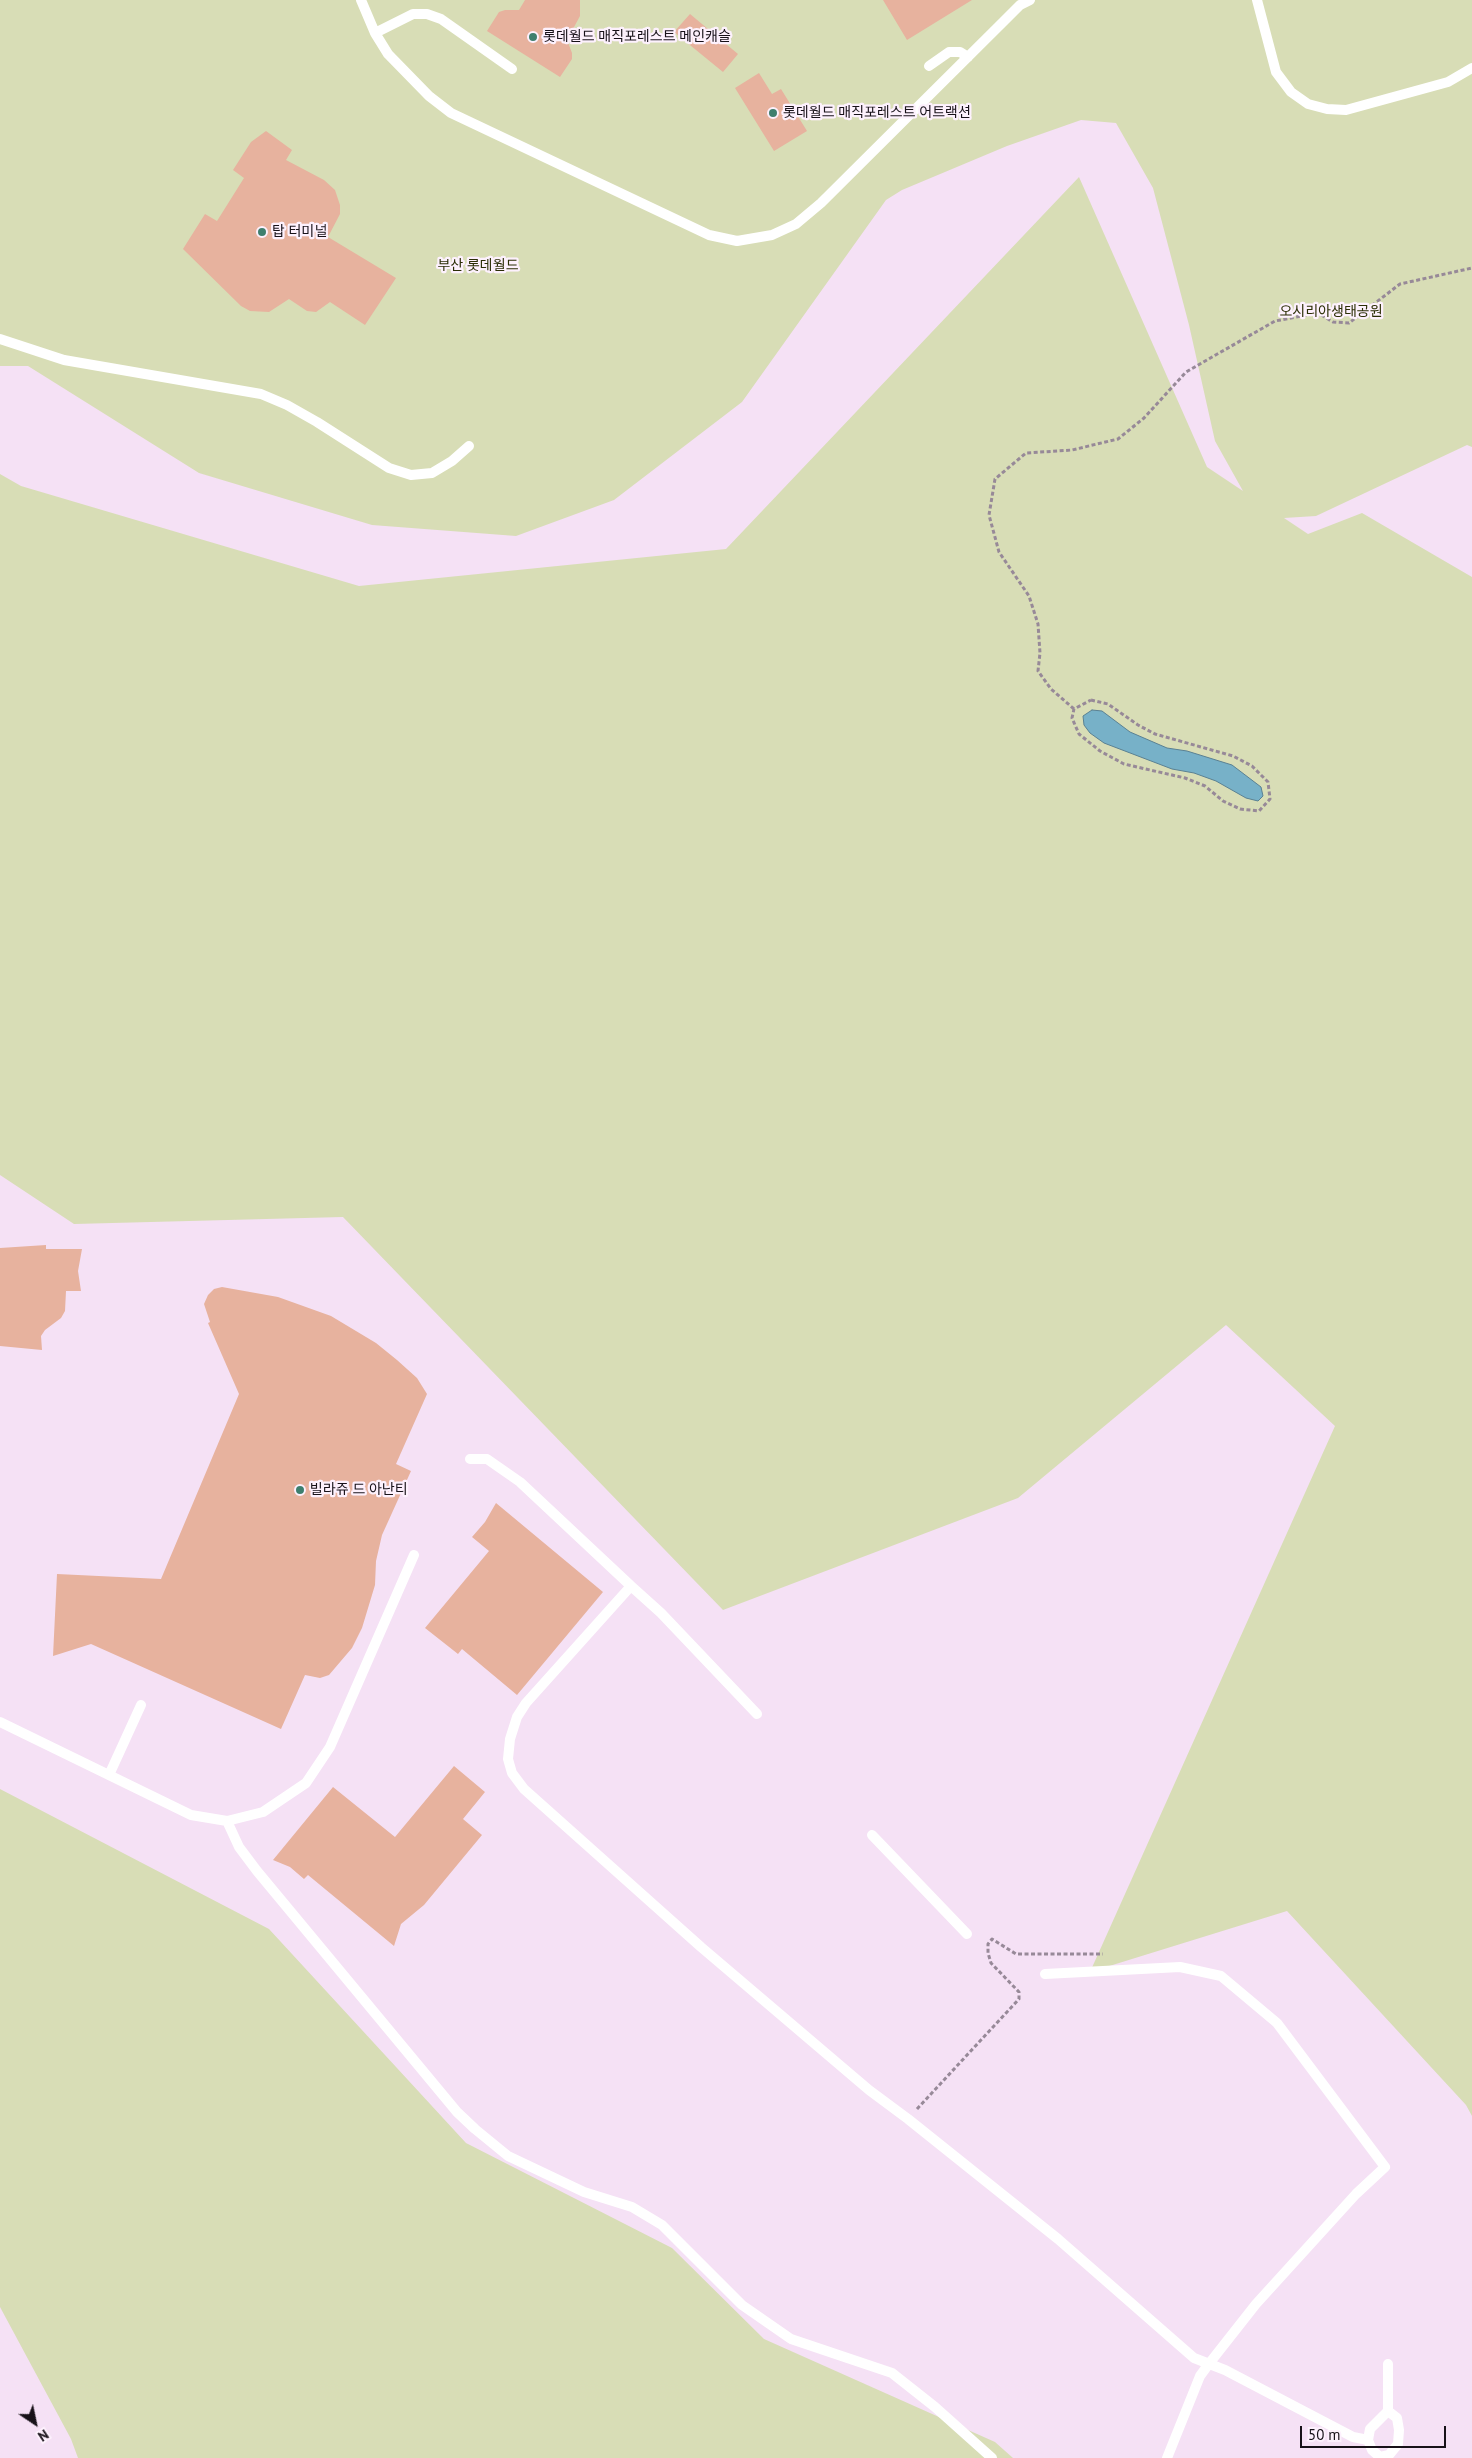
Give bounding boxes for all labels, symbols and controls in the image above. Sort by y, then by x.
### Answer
place label: 롯데월드 매직포레스트 메인캐슬 [543,29,731,45]
marker: 롯데월드 매직포레스트 메인캐슬 [527,31,539,43]
place label: 롯데월드 매직포레스트 어트랙션 [783,105,971,121]
marker: 롯데월드 매직포레스트 어트랙션 [767,107,779,119]
place label: 탑 터미널 [272,224,327,240]
marker: 탑 터미널 [256,226,268,238]
park label: 부산 롯데월드 [437,258,519,274]
park label: 오시리아생태공원 [1279,304,1383,320]
place label: 빌라쥬 드 아난티 [310,1482,408,1498]
marker: 빌라쥬 드 아난티 [294,1484,306,1496]
north arrow [10,2398,60,2448]
scale bar [1302,2416,1448,2448]
text: N [35,2425,52,2445]
text: 50 m [1308,2425,1341,2444]

